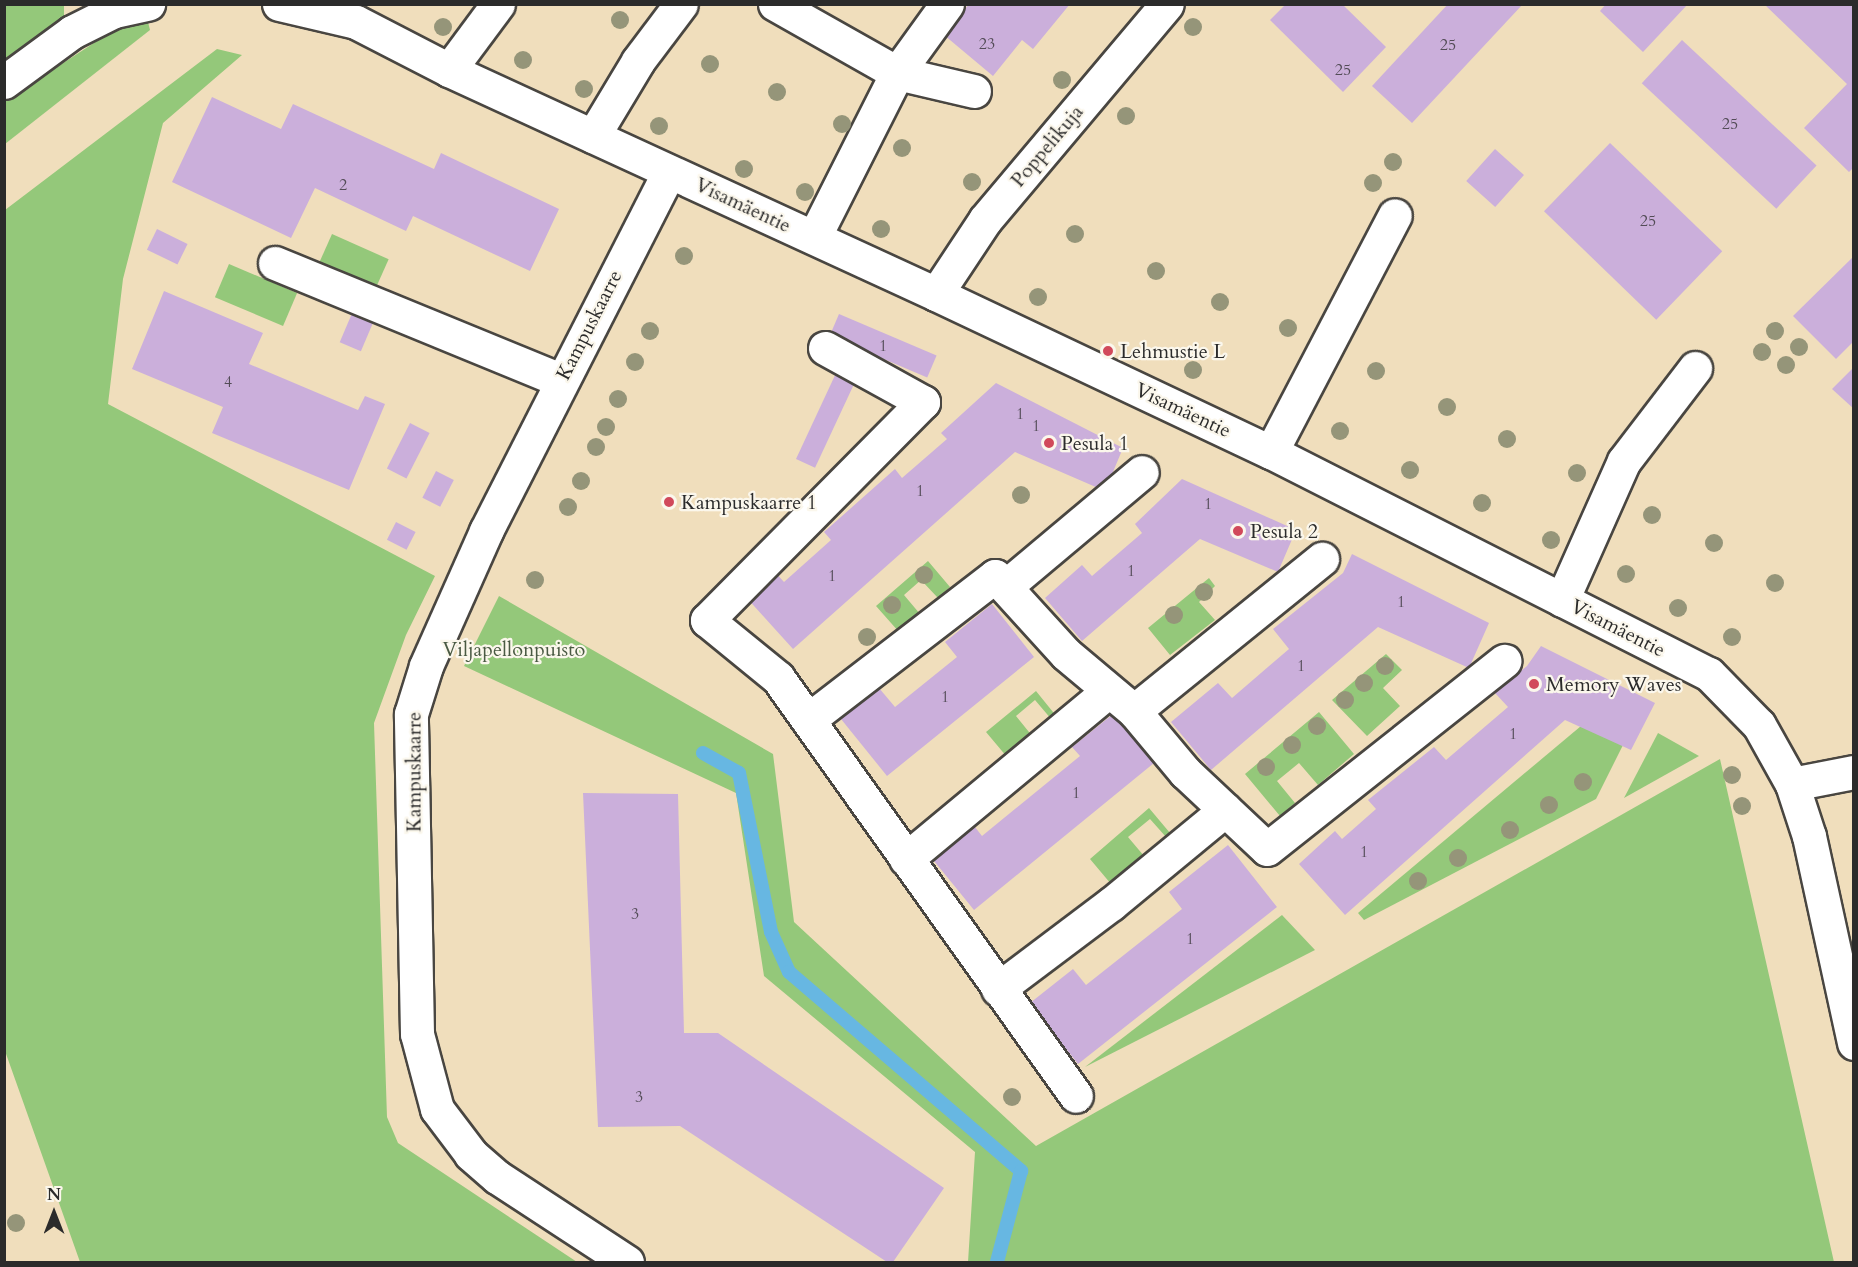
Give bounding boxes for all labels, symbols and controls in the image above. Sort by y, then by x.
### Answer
house number: 23 [979,34,995,54]
house number: 25 [1440,35,1456,55]
house number: 25 [1335,60,1351,80]
street label: Poppelikuja [1006,100,1088,192]
house number: 25 [1722,114,1738,134]
street label: Visamäentie [691,172,795,238]
house number: 2 [339,175,347,195]
house number: 25 [1640,211,1656,231]
street label: Kampuskaarre [551,266,627,384]
house number: 1 [879,336,887,356]
place label: Lehmustie L [1120,339,1225,363]
marker: Lehmustie L [1101,344,1115,358]
house number: 4 [224,372,232,392]
street label: Visamäentie [1131,377,1235,443]
house number: 1 [1016,404,1024,424]
house number: 1 [1032,416,1040,436]
place label: Pesula 1 [1061,431,1129,455]
marker: Pesula 1 [1042,436,1056,450]
house number: 1 [916,481,924,501]
place label: Kampuskaarre 1 [681,490,817,514]
house number: 1 [1204,494,1212,514]
marker: Kampuskaarre 1 [662,495,676,509]
place label: Pesula 2 [1250,519,1318,543]
marker: Pesula 2 [1231,524,1245,538]
house number: 1 [1127,561,1135,581]
house number: 1 [828,566,836,586]
house number: 1 [1397,592,1405,612]
street label: Visamäentie [1567,594,1669,662]
park label: Viljapellonpuisto [443,637,585,661]
house number: 1 [1297,656,1305,676]
place label: Memory Waves [1546,672,1681,696]
marker: Memory Waves [1527,677,1541,691]
house number: 1 [941,687,949,707]
street label: Kampuskaarre [402,712,426,832]
house number: 1 [1509,724,1517,744]
house number: 1 [1072,783,1080,803]
house number: 1 [1360,842,1368,862]
house number: 3 [631,904,639,924]
house number: 1 [1186,929,1194,949]
house number: 3 [635,1087,643,1107]
north arrow [24,1183,84,1243]
text: N [47,1184,61,1206]

